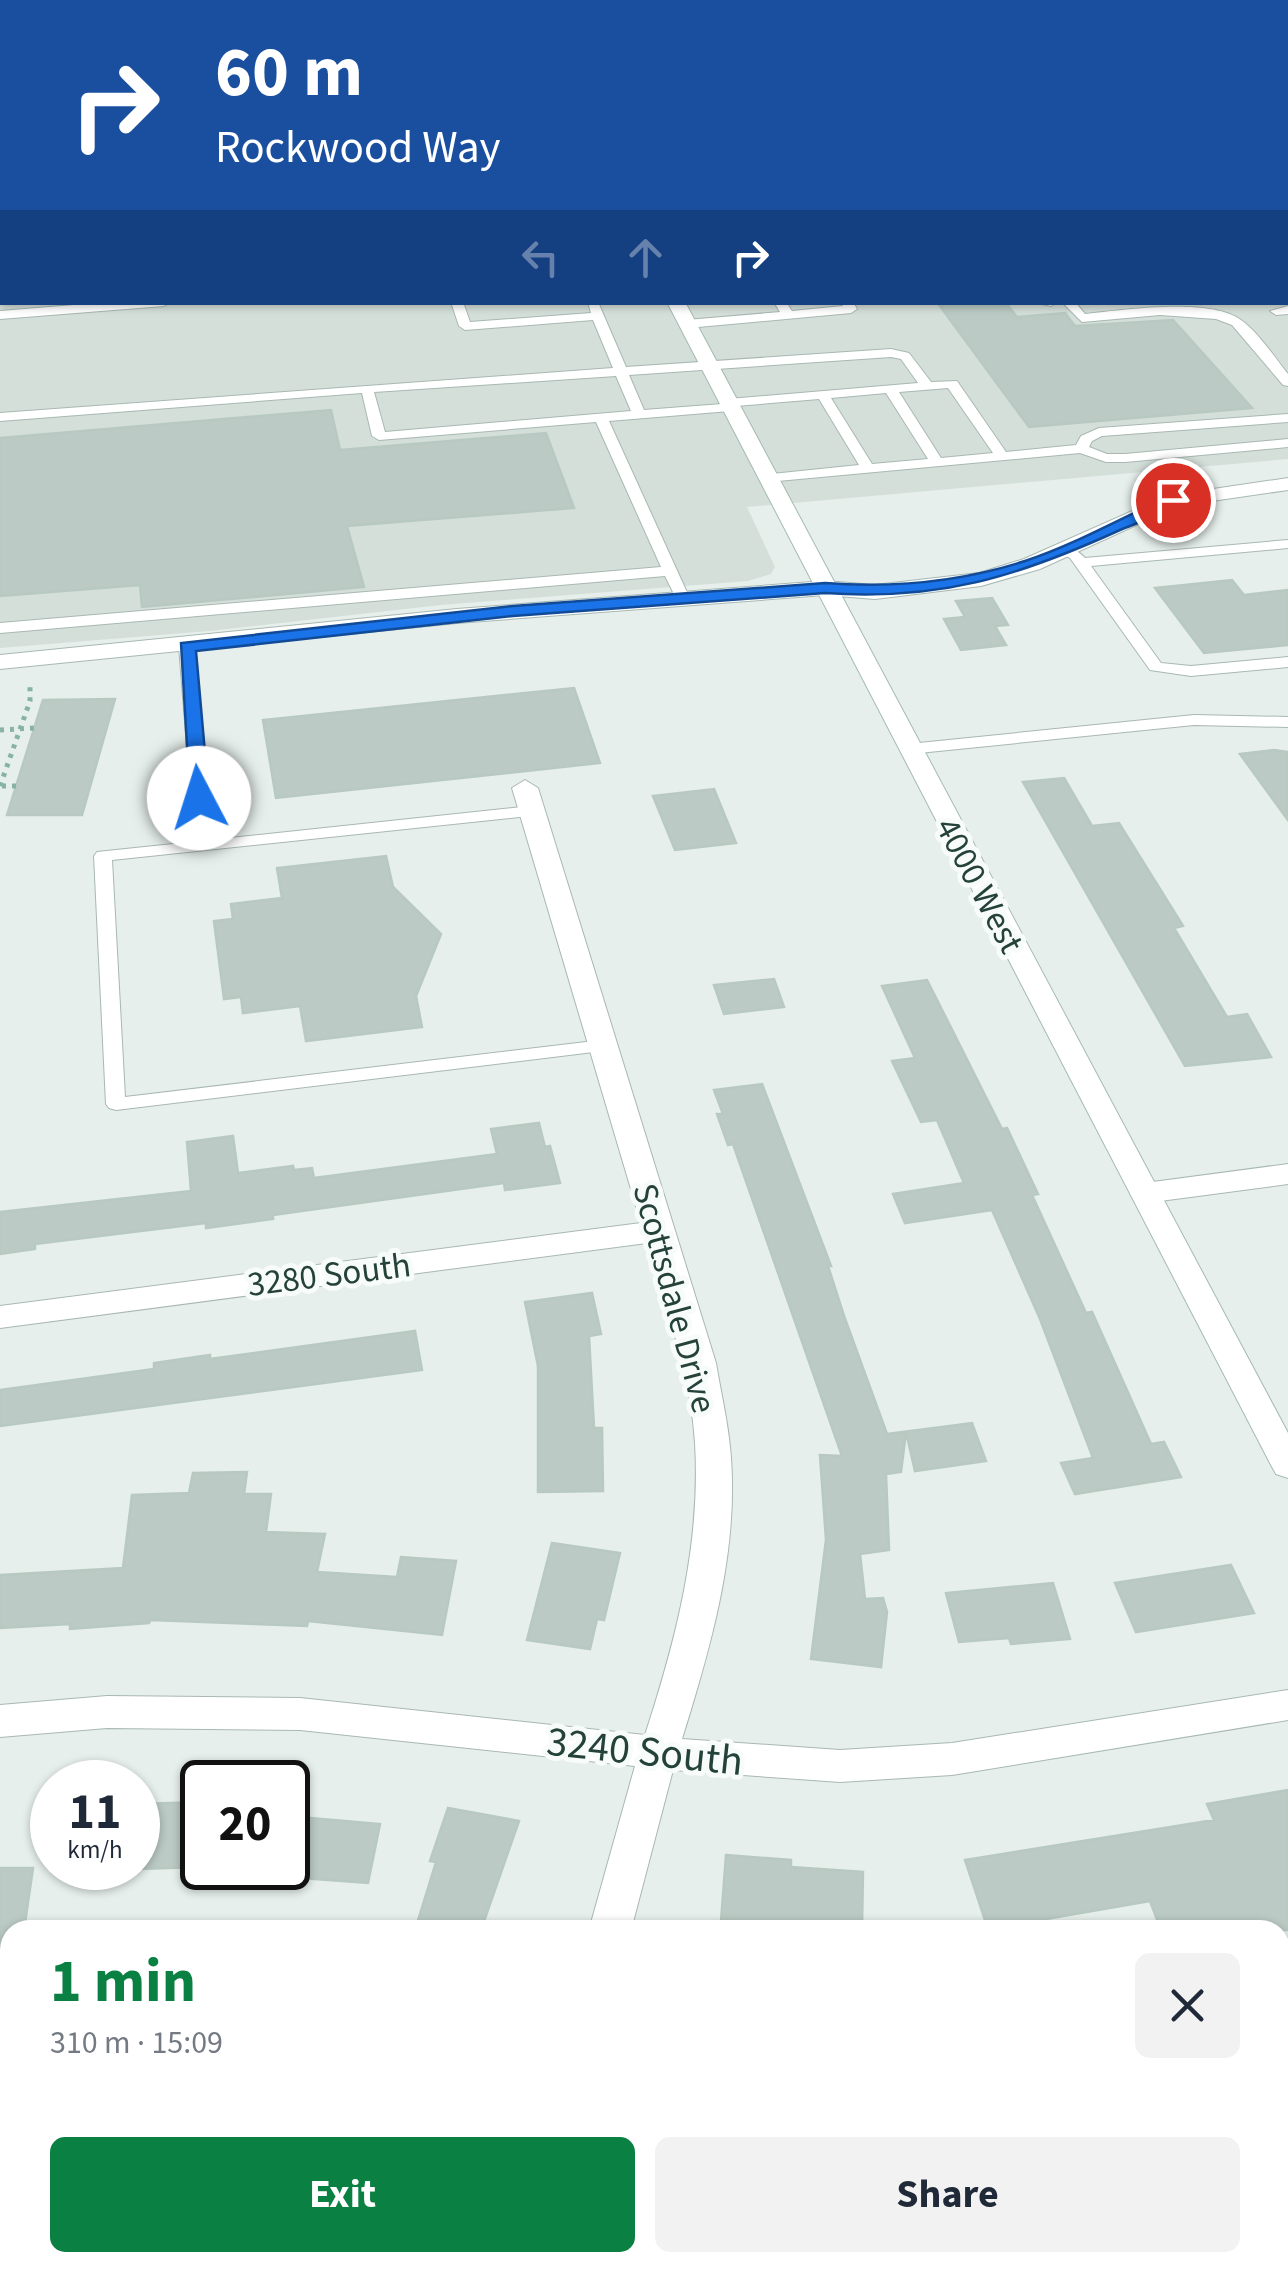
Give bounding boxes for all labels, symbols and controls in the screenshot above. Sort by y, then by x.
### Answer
text: 60 m [215,23,363,123]
icon: right [50,40,180,170]
text: Rockwood Way [215,116,501,180]
icon: left [513,230,568,285]
icon: ahead [618,230,673,285]
icon: right [723,230,778,285]
pin [1131,458,1216,543]
icon: arrive [1146,473,1201,528]
position arrow [147,746,251,850]
street label: 4000 West [922,809,1036,962]
street label: Scottsdale Drive [619,1178,729,1419]
street label: 3280 South [245,1240,414,1310]
street label: 3240 South [544,1712,746,1792]
speed limit sign: 20 [180,1760,310,1890]
text: 11 [69,1777,121,1848]
text: km/h [67,1832,123,1868]
text: 1 min [50,1940,196,2025]
button: close [1135,1953,1240,2058]
text: 310 m · 15:09 [50,2020,223,2066]
button: Exit [50,2137,635,2252]
button: Share [655,2137,1240,2252]

